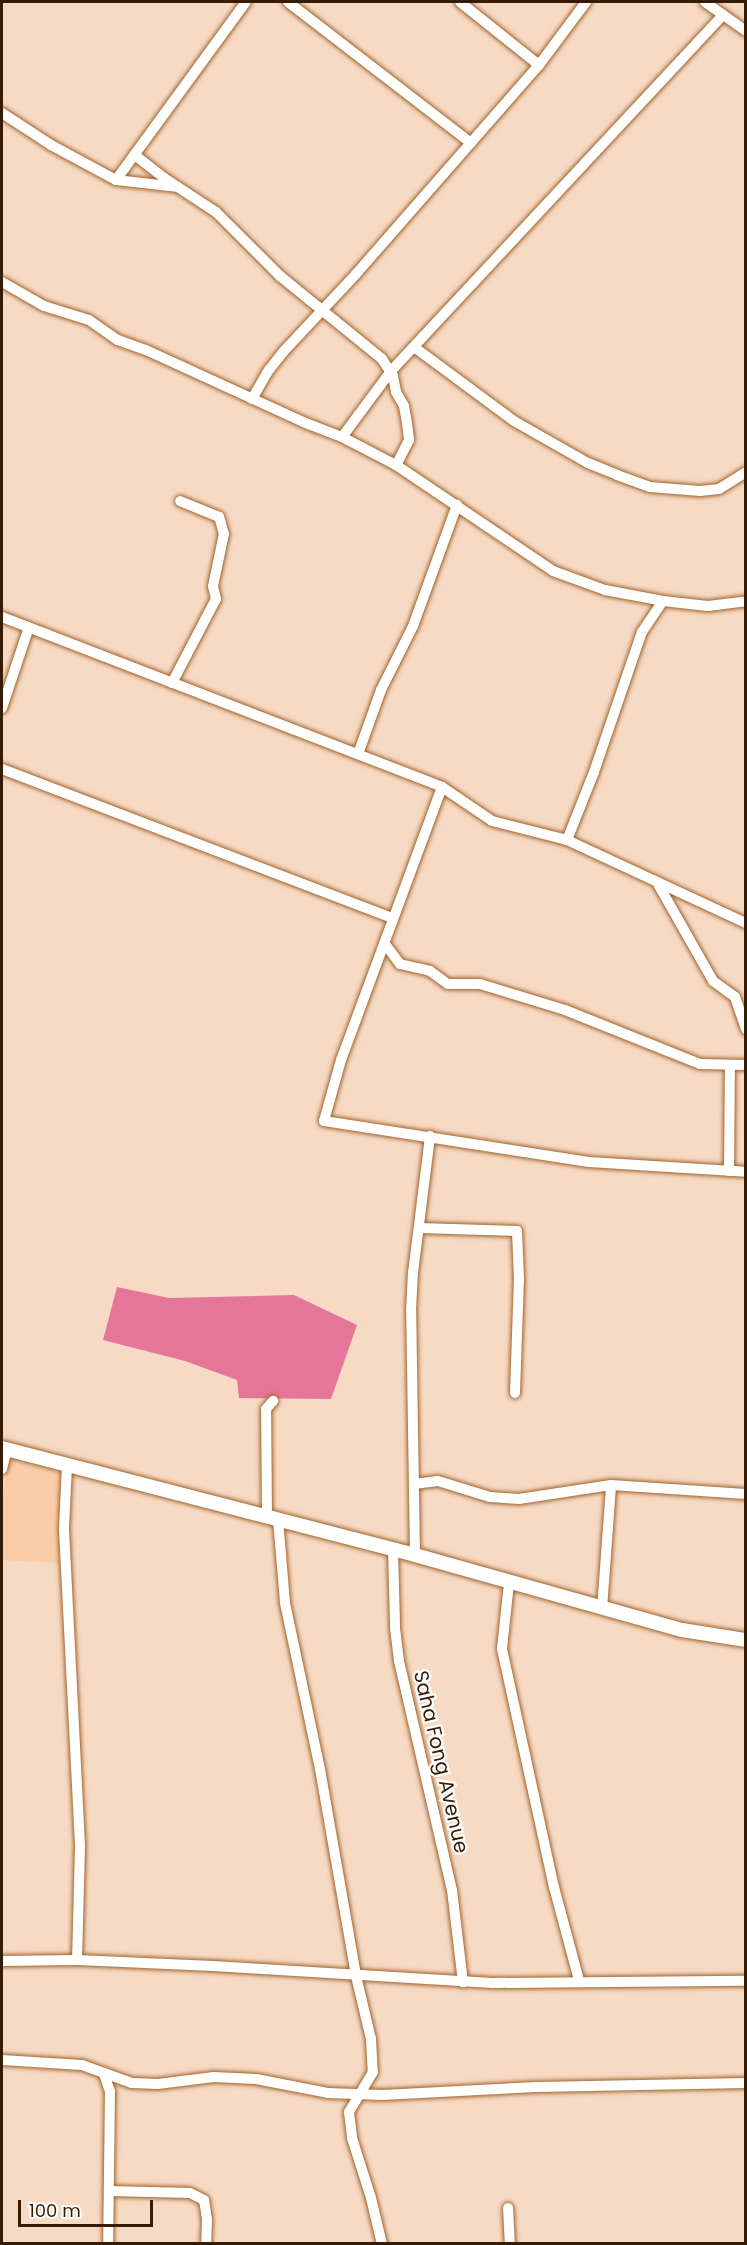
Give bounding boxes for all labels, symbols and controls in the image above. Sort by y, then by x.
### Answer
street label: Saha Fong Avenue [408,1668,474,1856]
scale bar [21,2188,156,2226]
text: 100 m [29,2198,81,2223]

